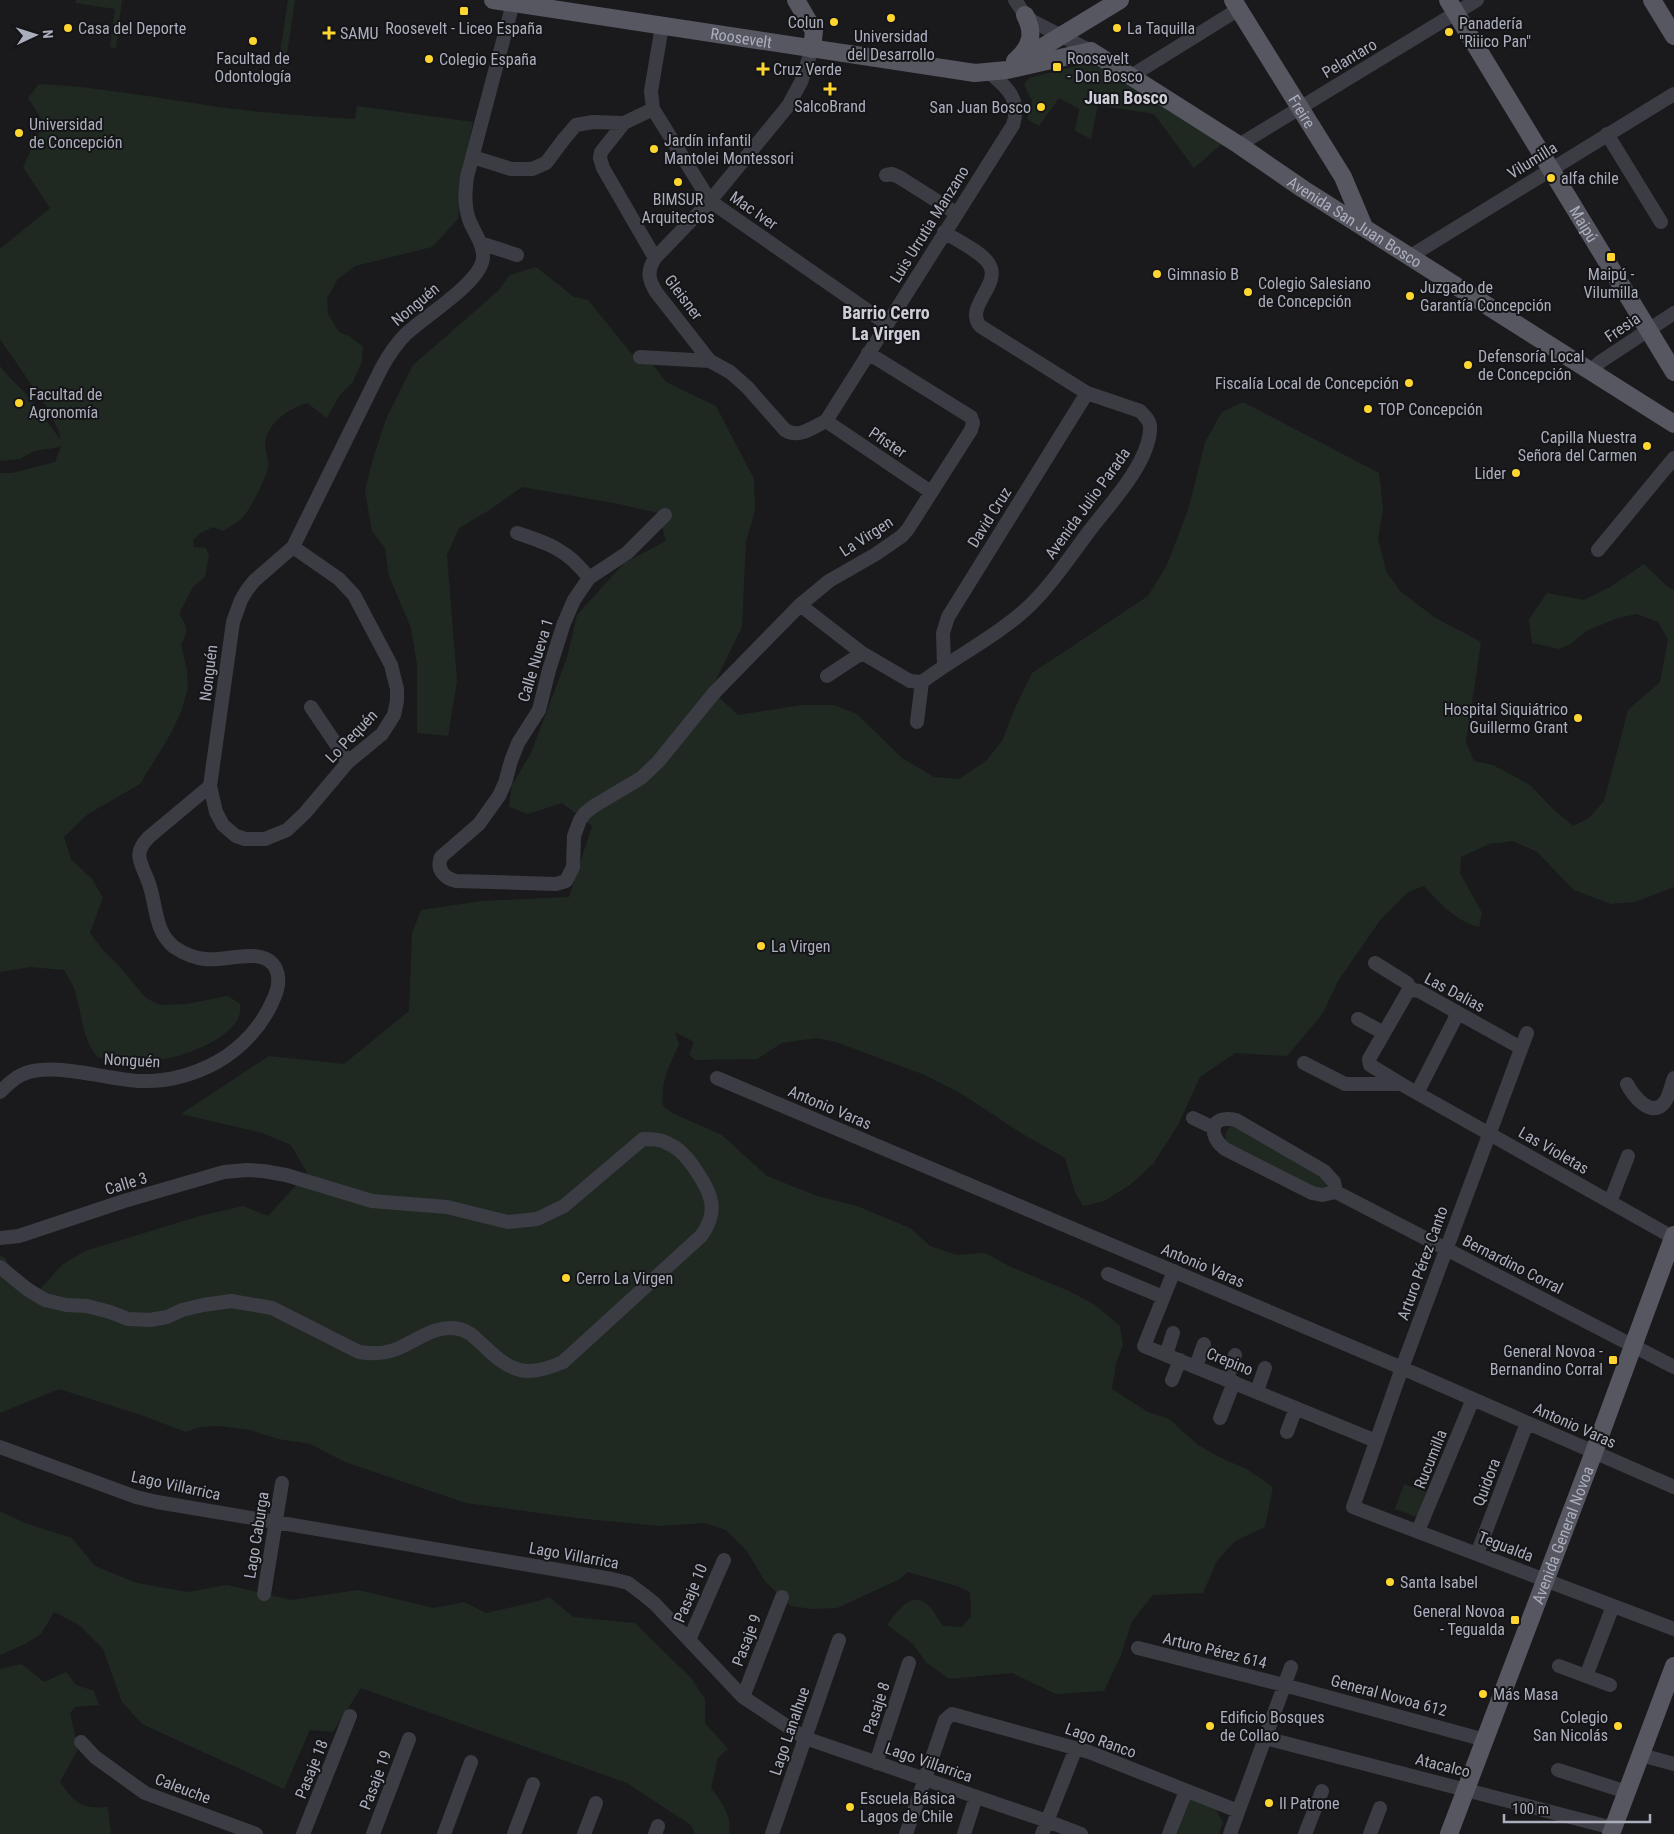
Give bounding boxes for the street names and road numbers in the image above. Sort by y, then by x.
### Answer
street label: Roosevelt [709,24,773,52]
street label: Pelantaro [1318,35,1380,82]
street label: Freire [1284,91,1319,132]
street label: Vilumilla [1504,138,1561,183]
street label: Luis Urrutia Manzano [886,162,973,286]
street label: Avenida San Juan Bosco [1284,172,1425,272]
street label: Mac Iver [726,187,781,234]
street label: Maipú [1565,203,1602,246]
street label: Gleisner [660,271,707,324]
street label: Nonguén [388,279,443,330]
street label: Fresia [1601,309,1643,346]
street label: Pfister [865,423,910,462]
street label: Avenida Julio Parada [1041,444,1134,563]
street label: David Cruz [963,484,1015,551]
street label: La Virgen [836,512,896,561]
street label: Calle Nueva 1 [514,616,557,704]
street label: Nonguén [196,644,221,702]
street label: Lo Pequén [321,706,381,767]
street label: Las Dalias [1421,969,1488,1016]
street label: Nonguén [103,1050,161,1071]
street label: Antonio Varas [785,1081,874,1133]
street label: Las Violetas [1515,1123,1592,1178]
street label: Calle 3 [103,1168,150,1199]
street label: Arturo Pérez Canto [1393,1204,1452,1323]
street label: Bernardino Corral [1459,1231,1566,1298]
street label: Antonio Varas [1158,1239,1247,1291]
street label: Crepino [1204,1344,1256,1379]
street label: Antonio Varas [1531,1399,1619,1452]
street label: Rucumilla [1410,1427,1451,1492]
street label: Quidora [1469,1456,1504,1509]
street label: Avenida General Novoa [1528,1463,1598,1607]
street label: Lago Villarrica [129,1467,222,1504]
street label: Lago Caburga [240,1490,273,1580]
street label: Tegualda [1476,1527,1536,1566]
street label: Lago Villarrica [527,1538,620,1573]
street label: Pasaje 10 [670,1561,711,1625]
street label: Pasaje 9 [728,1612,765,1669]
street label: Arturo Pérez 614 [1161,1628,1269,1673]
street label: General Novoa 612 [1329,1671,1449,1720]
street label: Pasaje 8 [859,1680,894,1737]
street label: Lago Lanalhue [765,1684,813,1778]
street label: Lago Ranco [1063,1719,1139,1762]
street label: Pasaje 18 [291,1737,332,1801]
street label: Lago Villarrica [883,1739,975,1786]
street label: Pasaje 19 [355,1748,395,1813]
street label: Atacalco [1414,1750,1472,1781]
street label: Caleuche [152,1769,213,1808]

